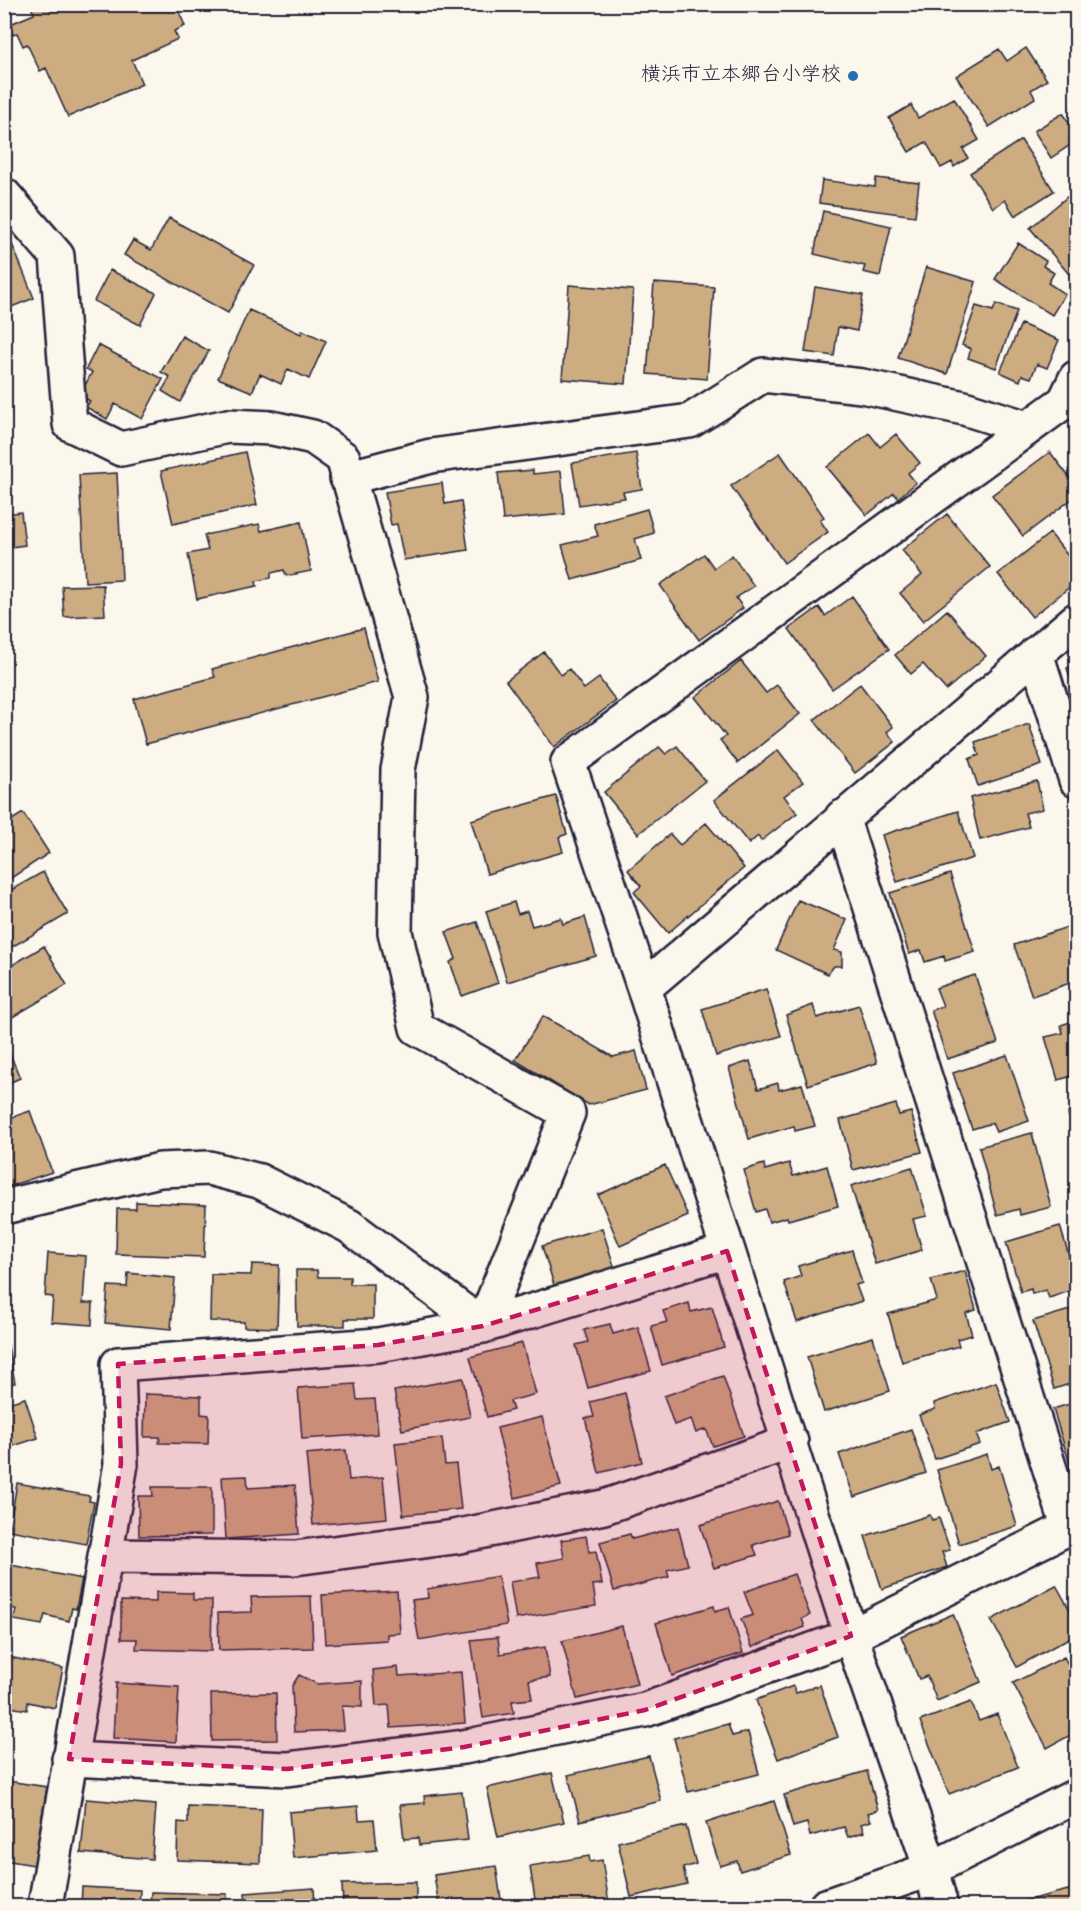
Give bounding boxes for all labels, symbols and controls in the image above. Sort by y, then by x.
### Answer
place label: 横浜市立本郷台小学校 [641,63,841,88]
marker: 横浜市立本郷台小学校 [846,69,860,83]

